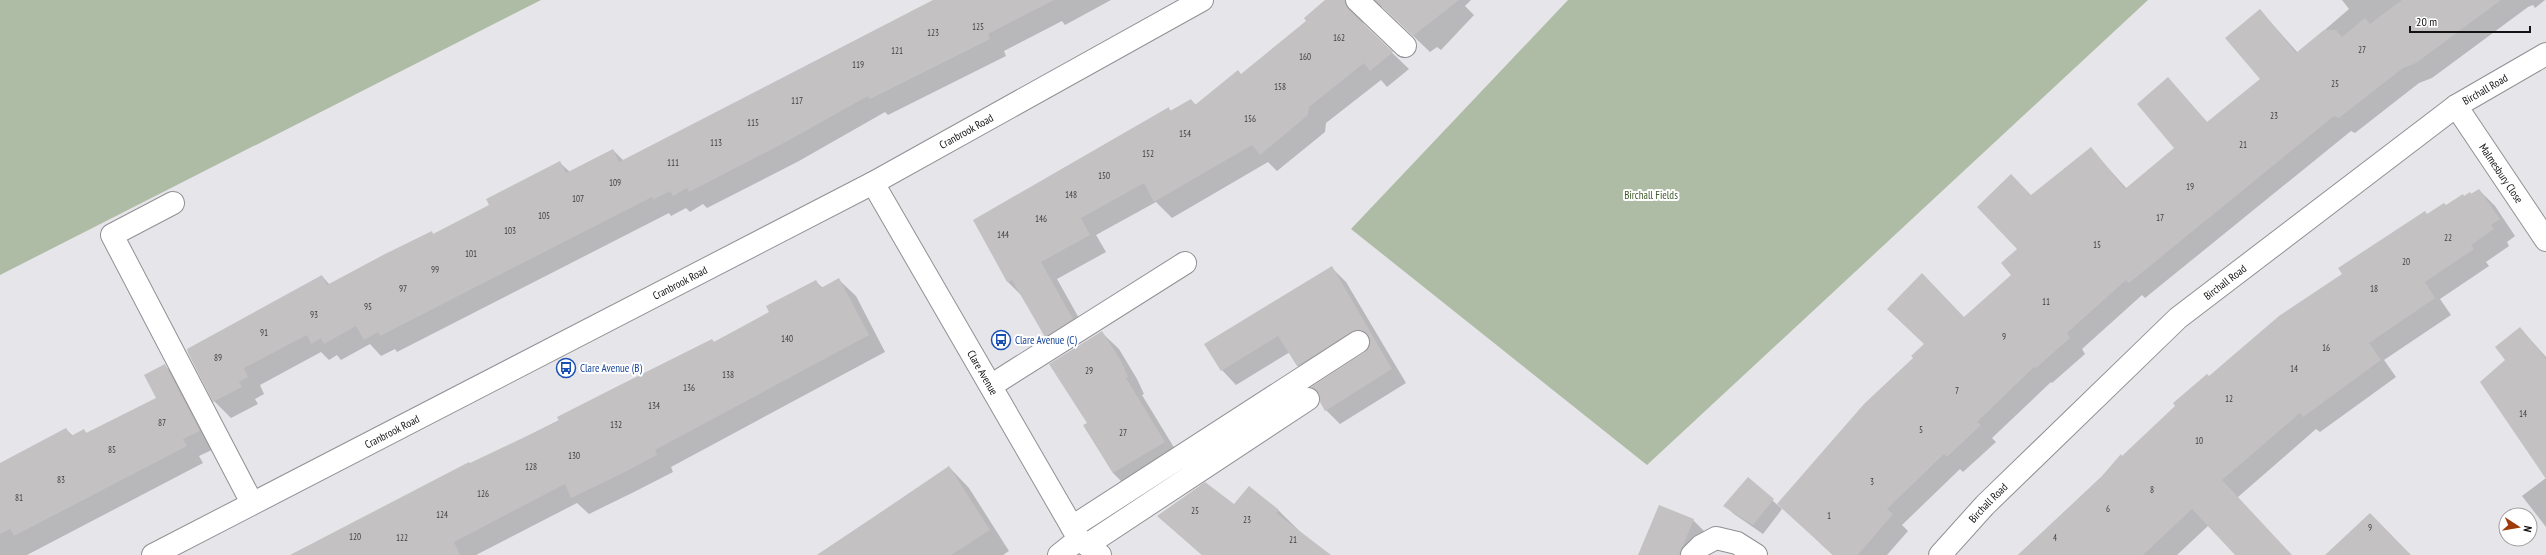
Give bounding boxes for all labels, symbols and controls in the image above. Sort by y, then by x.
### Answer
scale bar [2410,8,2530,34]
text: 20 m [2416,14,2437,29]
house number: 125 [972,21,984,32]
house number: 123 [927,27,939,38]
house number: 162 [1333,32,1345,43]
house number: 27 [2358,44,2366,55]
house number: 121 [891,45,903,56]
house number: 160 [1299,51,1311,62]
house number: 119 [852,59,864,70]
street label: Birchall Road [2460,71,2510,108]
house number: 25 [2331,78,2339,89]
house number: 158 [1274,81,1286,92]
house number: 117 [791,95,803,106]
street label: Cranbrook Road [937,110,996,152]
house number: 23 [2270,110,2278,121]
house number: 156 [1244,113,1256,124]
house number: 115 [747,117,759,128]
house number: 154 [1179,128,1191,139]
house number: 113 [710,137,722,148]
house number: 21 [2239,139,2247,150]
street label: Malmesbury Close [2476,141,2526,206]
house number: 152 [1142,148,1154,159]
house number: 111 [667,157,679,168]
house number: 150 [1098,170,1110,181]
house number: 109 [609,177,621,188]
house number: 19 [2186,181,2194,192]
park label: Birchall Fields [1624,188,1678,202]
house number: 148 [1065,189,1077,200]
house number: 107 [572,193,584,204]
house number: 105 [538,210,550,221]
house number: 17 [2156,212,2164,223]
house number: 146 [1035,213,1047,224]
house number: 103 [504,225,516,236]
house number: 144 [997,229,1009,240]
house number: 22 [2444,232,2452,243]
house number: 15 [2093,239,2101,250]
house number: 101 [465,248,477,259]
house number: 20 [2402,256,2410,267]
street label: Birchall Road [2201,261,2249,303]
street label: Cranbrook Road [650,263,710,303]
house number: 99 [431,264,439,275]
house number: 97 [399,283,407,294]
house number: 18 [2370,283,2378,294]
house number: 11 [2042,296,2050,307]
house number: 95 [364,301,372,312]
house number: 93 [310,309,318,320]
house number: 91 [260,327,268,338]
bus stop icon: Clare Avenue (C) [990,329,1012,351]
house number: 9 [2002,331,2006,342]
house number: 140 [781,333,793,344]
place label: Clare Avenue (C) [1015,333,1077,347]
house number: 16 [2322,342,2330,353]
street label: Clare Avenue [964,348,1001,398]
house number: 89 [214,352,222,363]
bus stop icon: Clare Avenue (B) [555,357,577,379]
place label: Clare Avenue (B) [580,361,642,375]
house number: 14 [2290,363,2298,374]
house number: 29 [1085,365,1093,376]
house number: 138 [722,369,734,380]
house number: 136 [683,382,695,393]
house number: 7 [1955,385,1959,396]
house number: 12 [2225,393,2233,404]
house number: 134 [648,400,660,411]
house number: 14 [2519,408,2527,419]
street label: Cranbrook Road [362,412,422,451]
house number: 87 [158,417,166,428]
house number: 132 [610,419,622,430]
house number: 5 [1919,424,1923,435]
house number: 27 [1119,427,1127,438]
house number: 10 [2195,435,2203,446]
house number: 85 [108,444,116,455]
house number: 130 [568,450,580,461]
house number: 128 [525,461,537,472]
house number: 83 [57,474,65,485]
house number: 3 [1870,476,1874,487]
street label: Birchall Road [1966,480,2011,526]
house number: 8 [2150,484,2154,495]
house number: 126 [477,488,489,499]
house number: 81 [15,492,23,503]
house number: 6 [2106,503,2110,514]
house number: 25 [1191,505,1199,516]
north arrow [2498,507,2538,547]
house number: 124 [436,509,448,520]
house number: 1 [1827,510,1831,521]
house number: 23 [1243,514,1251,525]
house number: 9 [2368,522,2372,533]
text: N [2520,525,2535,533]
house number: 120 [349,531,361,542]
house number: 122 [396,532,408,543]
house number: 4 [2053,532,2057,543]
house number: 21 [1289,534,1297,545]

